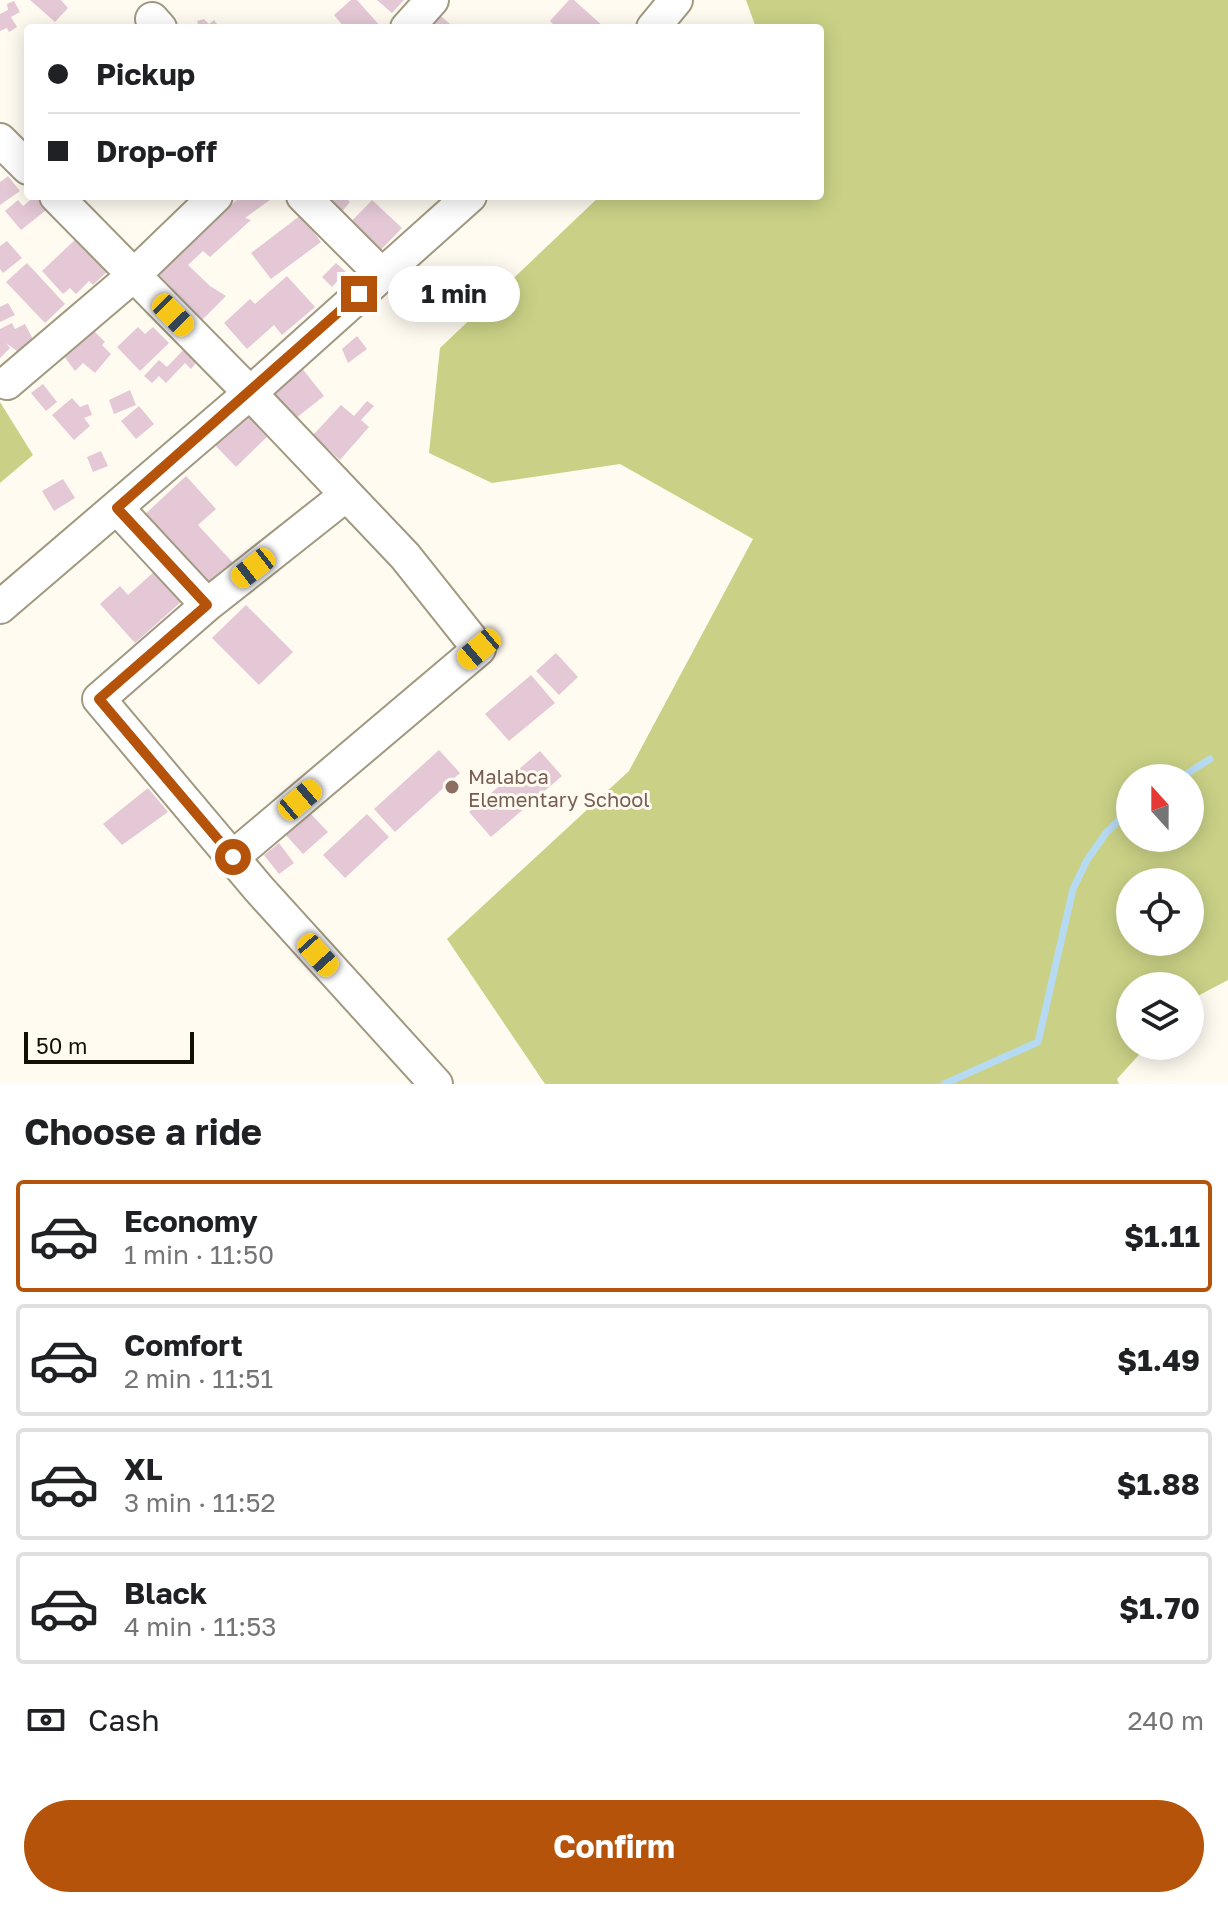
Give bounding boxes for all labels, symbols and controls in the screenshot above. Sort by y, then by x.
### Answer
text: Pickup [96,56,195,92]
text: Drop-off [96,133,217,169]
callout: 1 min [387,266,519,322]
route end [341,276,377,312]
text: 1 min [421,278,487,309]
car [148,289,198,341]
car [227,544,279,592]
car [453,624,505,674]
place label: Malabca Elementary School [468,764,650,811]
north arrow [1116,764,1204,852]
map controls [1116,764,1204,1060]
car [274,775,326,825]
marker: Malabca Elementary School [443,778,461,796]
route start [215,839,251,875]
button: locate [1116,868,1204,956]
car [293,929,343,981]
button: layers [1116,972,1204,1060]
scale bar [24,1028,194,1064]
text: 50 m [36,1032,87,1059]
text: Choose a ride [24,1110,262,1153]
icon: car [28,1200,100,1272]
text: Economy [124,1203,258,1239]
text: $1.11 [1124,1218,1200,1254]
text: 1 min · 11:50 [124,1239,274,1270]
icon: car [28,1324,100,1396]
text: Comfort [124,1327,243,1363]
text: $1.49 [1117,1342,1200,1378]
text: 2 min · 11:51 [124,1363,273,1394]
icon: car [28,1448,100,1520]
text: XL [124,1451,163,1487]
text: $1.88 [1116,1466,1200,1502]
text: 3 min · 11:52 [124,1487,276,1518]
icon: car [28,1572,100,1644]
text: Black [124,1575,207,1611]
text: $1.70 [1119,1590,1200,1626]
text: 4 min · 11:53 [124,1611,276,1642]
icon: cash [24,1698,68,1742]
text: Cash [88,1702,160,1738]
text: 240 m [1127,1705,1204,1736]
button: Confirm [24,1800,1204,1892]

